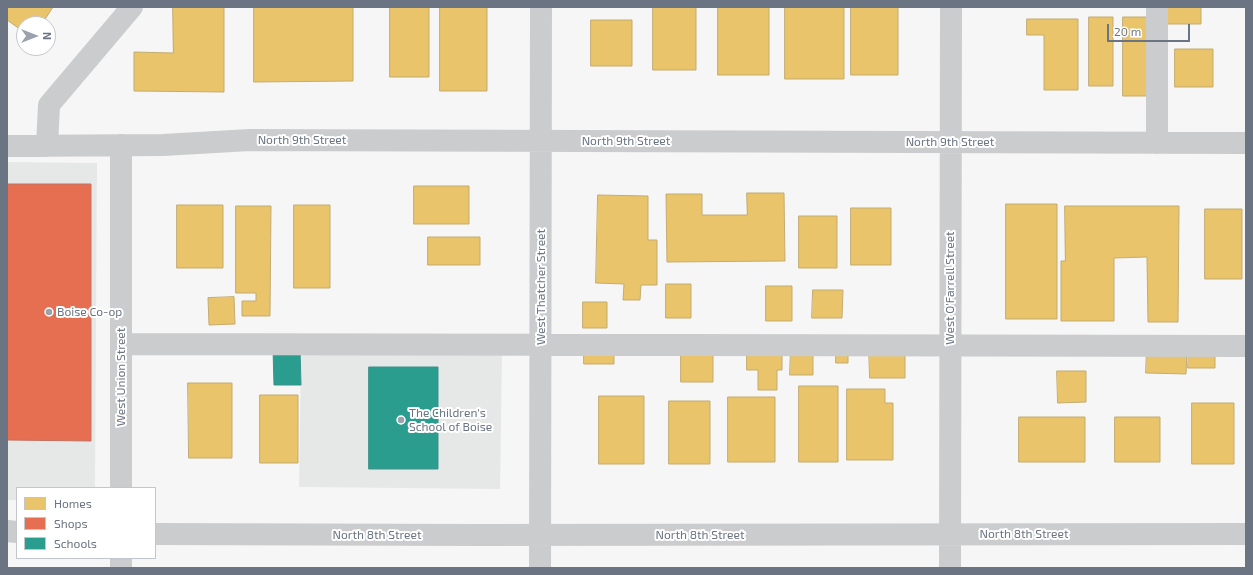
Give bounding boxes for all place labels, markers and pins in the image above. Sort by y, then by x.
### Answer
place label: Boise Co-op [57,305,122,319]
marker: Boise Co-op [44,307,54,317]
place label: The Children's School of Boise [409,406,492,434]
marker: The Children's School of Boise [396,415,406,425]

